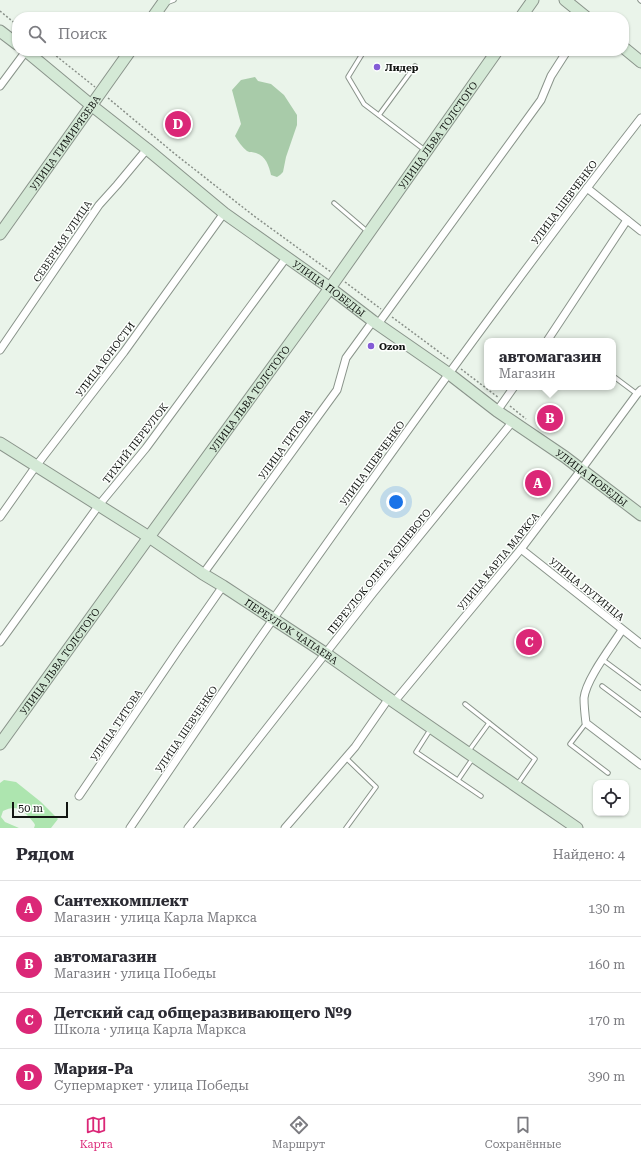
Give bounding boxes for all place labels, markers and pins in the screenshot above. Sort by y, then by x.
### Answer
marker: Лидер [372,62,382,72]
place label: Лидер [385,62,419,73]
pin: D [165,109,191,139]
marker: Ozon [366,341,376,351]
place label: Ozon [379,341,406,352]
pin: B [537,403,563,433]
pin: A [525,468,551,498]
pin: C [516,627,542,657]

